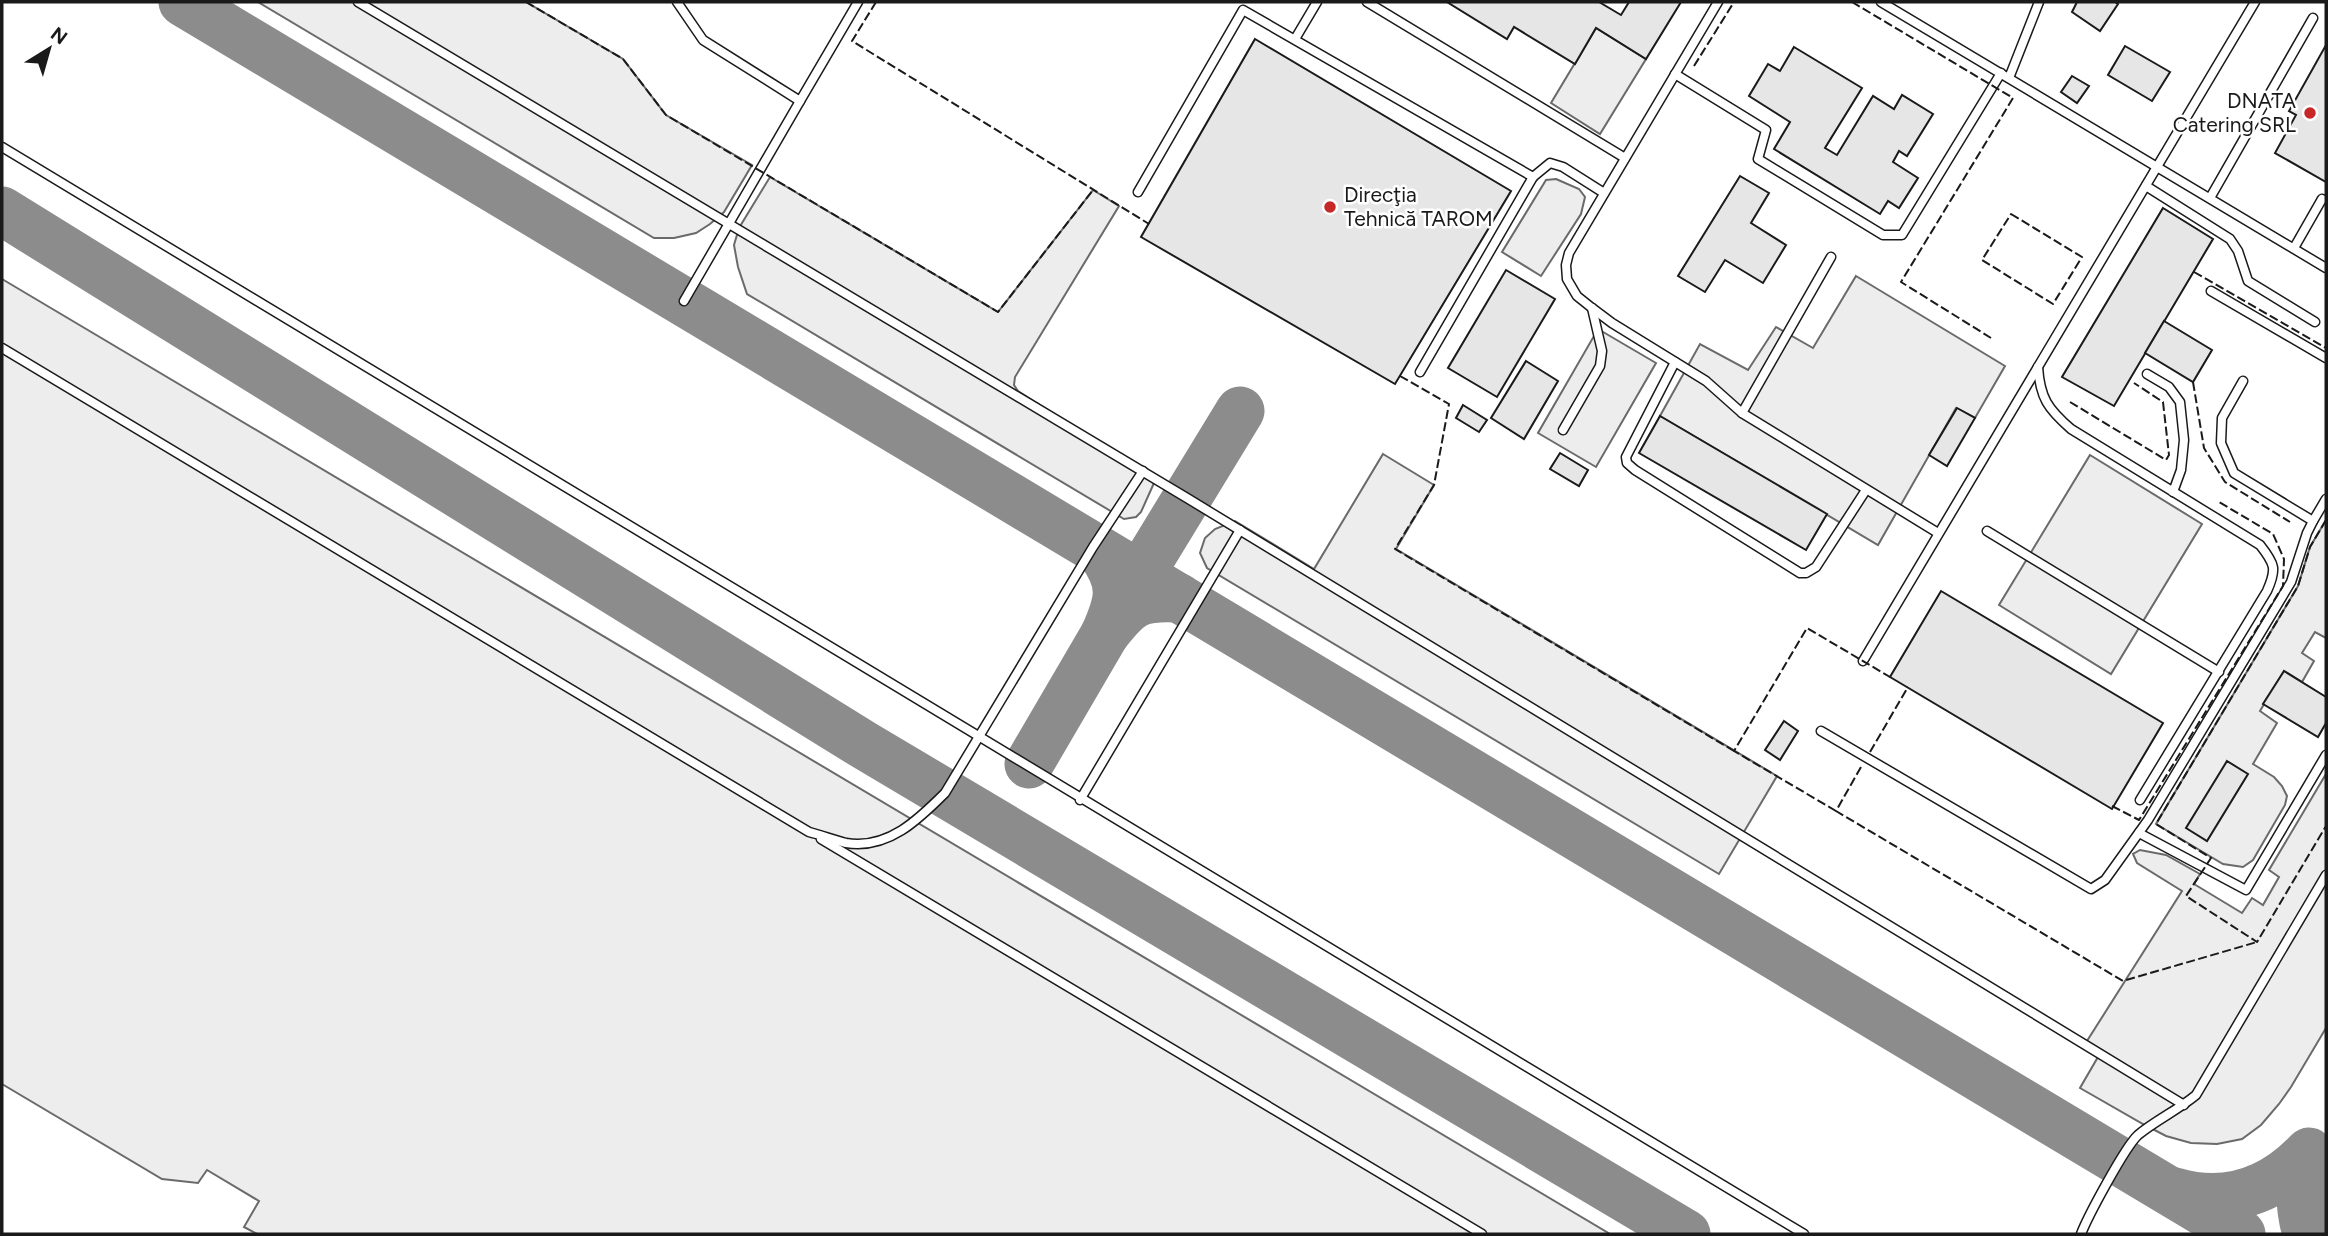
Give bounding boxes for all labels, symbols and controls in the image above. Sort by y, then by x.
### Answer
north arrow [14,14,84,84]
text: N [46,22,72,49]
place label: DNATA Catering SRL [2173,88,2296,137]
marker: DNATA Catering SRL [2302,105,2318,121]
place label: Direcţia Tehnică TAROM [1344,182,1493,231]
marker: Direcţia Tehnică TAROM [1322,199,1338,215]

